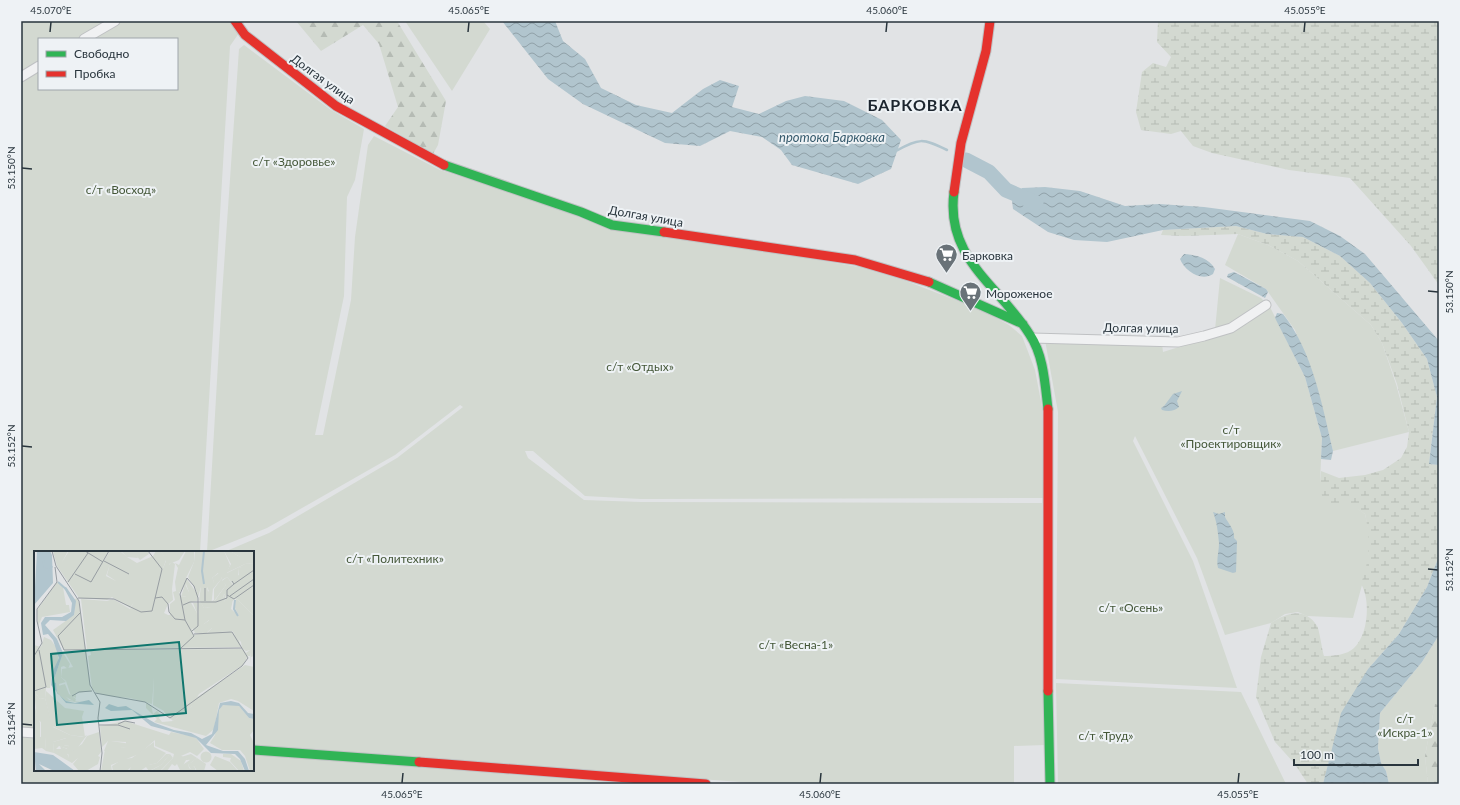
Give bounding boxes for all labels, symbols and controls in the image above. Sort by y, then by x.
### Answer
text: 45.070°E [30,4,72,16]
text: 45.065°E [448,4,490,16]
text: 45.060°E [866,4,908,16]
text: 45.055°E [1284,4,1326,16]
legend [38,38,178,90]
text: Свободно [74,46,130,61]
street label: Долгая улица [288,51,358,107]
text: Пробка [74,66,115,81]
district label: БАРКОВКА [867,95,963,114]
water label: протока Барковка [779,129,885,145]
text: 53.150°N [5,146,17,190]
park label: с/т «Здоровье» [253,154,335,169]
park label: с/т «Восход» [86,182,156,197]
street label: Долгая улица [608,202,684,230]
supermarket icon: Барковка [933,242,959,275]
place label: Барковка [962,248,1013,263]
text: 53.150°N [1443,270,1455,314]
supermarket icon: Мороженое [958,280,984,313]
place label: Мороженое [986,286,1053,301]
street label: Долгая улица [1103,320,1179,336]
park label: с/т «Отдых» [606,359,674,374]
park label: с/т «Проектировщик» [1180,422,1282,451]
text: 53.152°N [5,424,17,468]
text: 53.152°N [1443,548,1455,592]
inset map [34,551,254,771]
park label: с/т «Политехник» [346,551,444,566]
park label: с/т «Осень» [1099,600,1163,615]
park label: с/т «Весна-1» [759,637,833,652]
text: 53.154°N [5,702,17,746]
park label: с/т «Искра-1» [1377,711,1433,740]
park label: с/т «Труд» [1079,728,1133,743]
scale bar [1294,741,1418,767]
text: 100 m [1300,747,1334,762]
text: 45.065°E [381,788,423,800]
text: 45.060°E [799,788,841,800]
text: 45.055°E [1217,788,1259,800]

